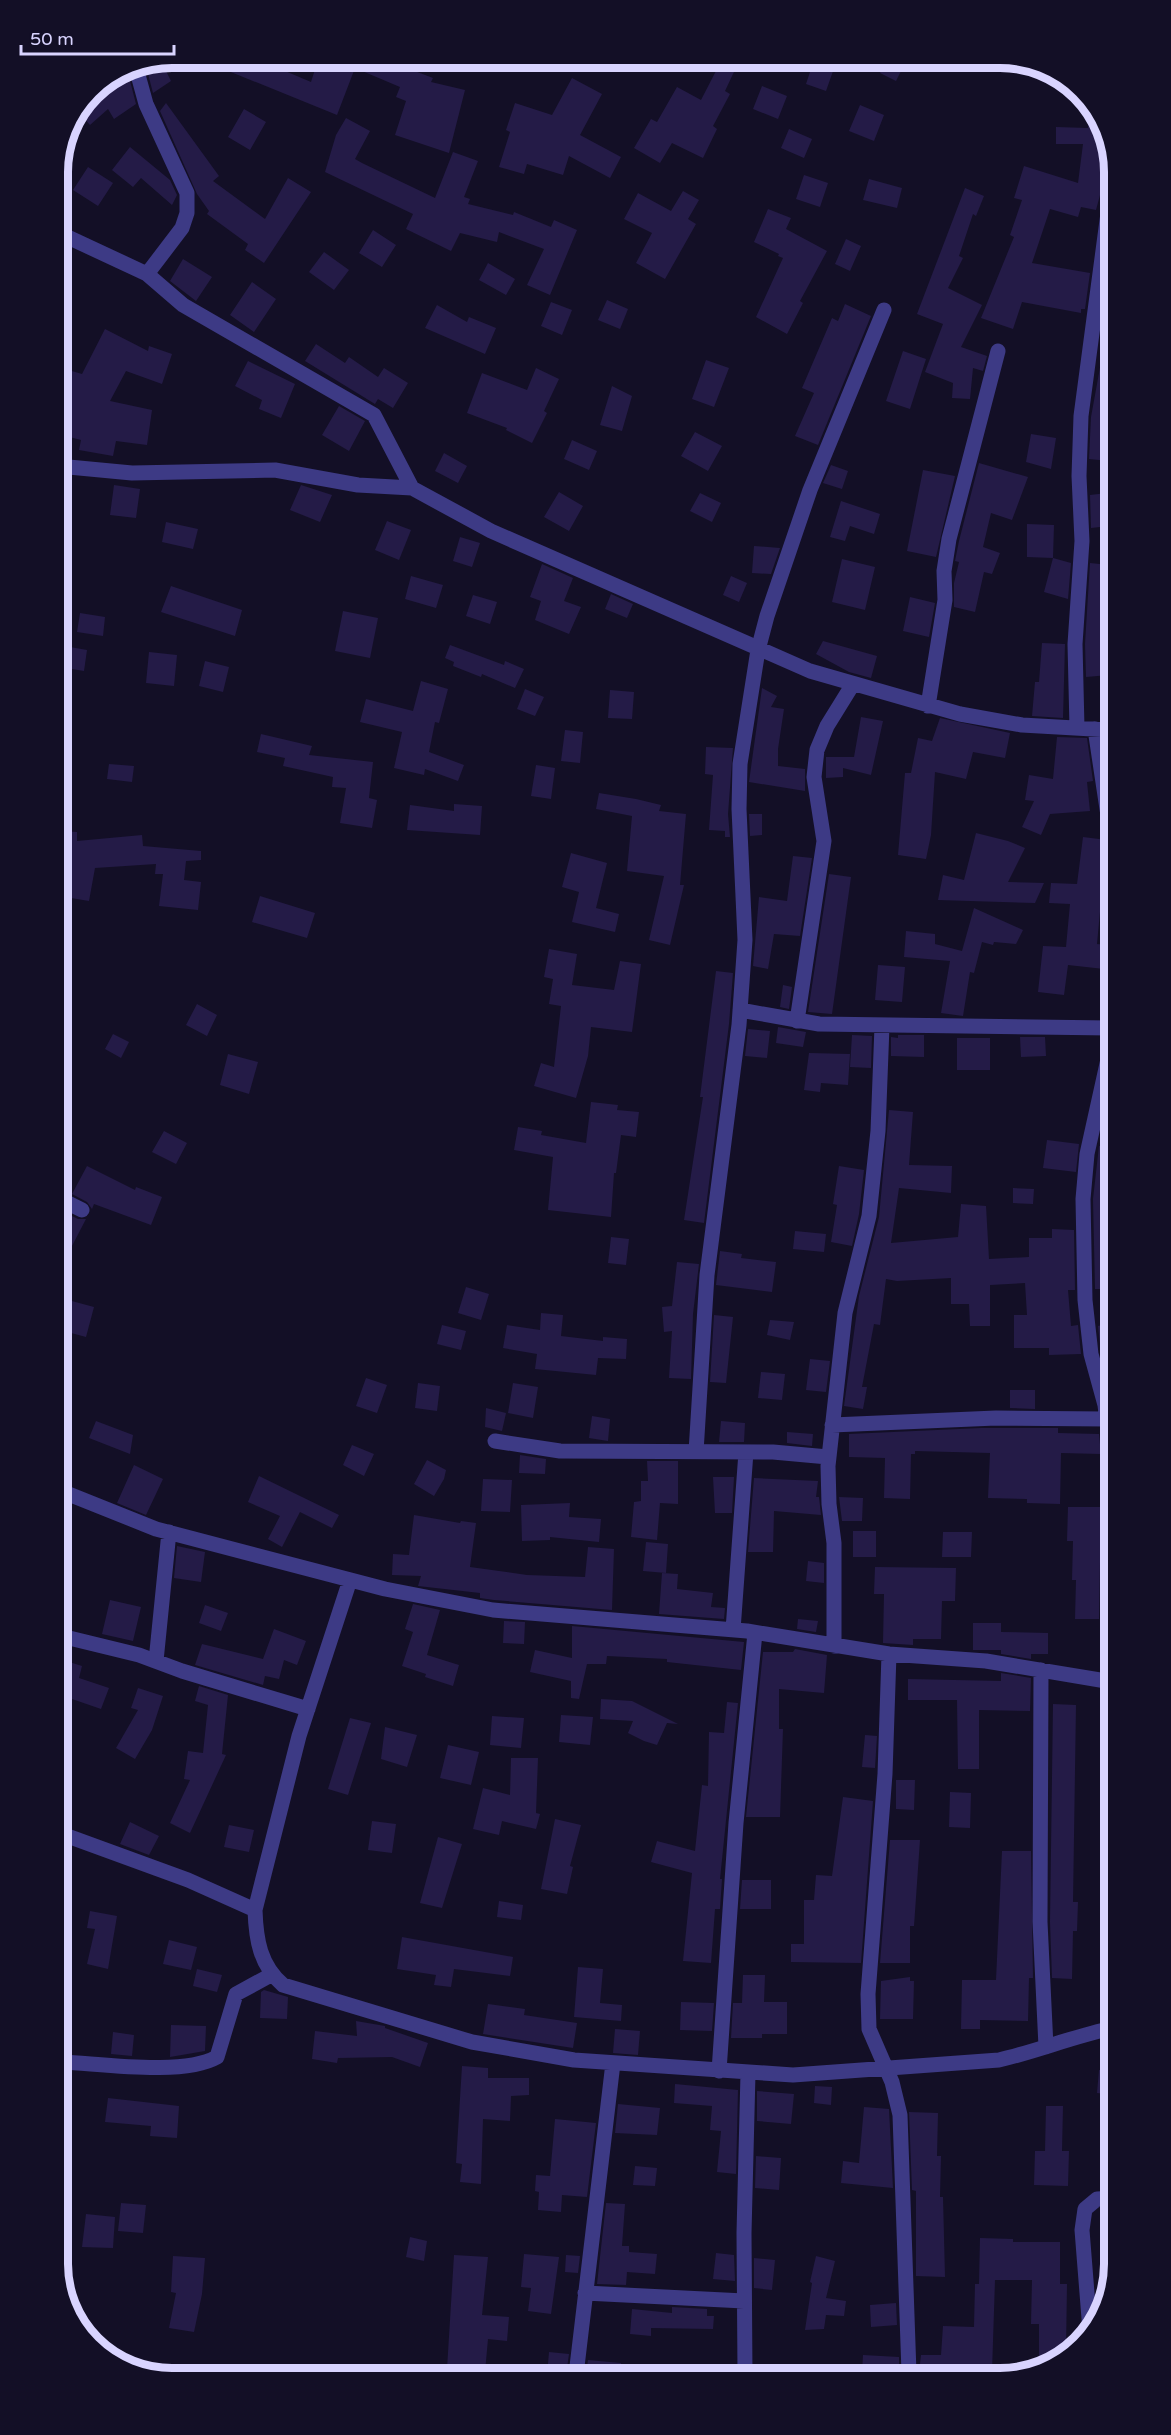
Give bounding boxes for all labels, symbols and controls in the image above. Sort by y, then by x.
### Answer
scale bar [21,18,174,56]
text: 50 m [30,28,74,50]

